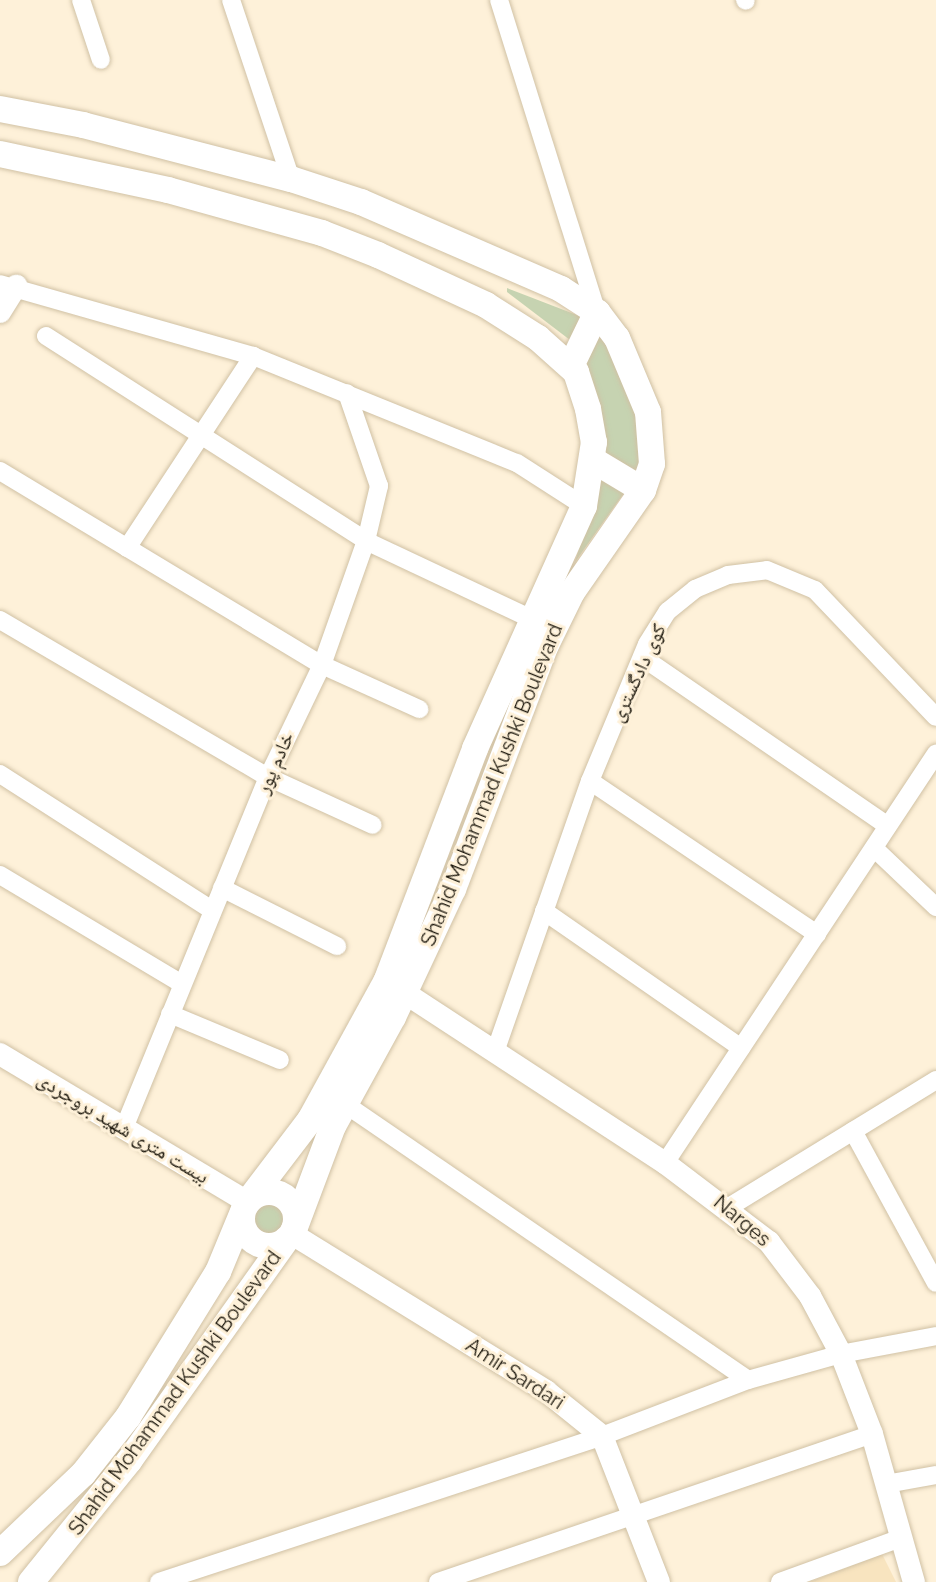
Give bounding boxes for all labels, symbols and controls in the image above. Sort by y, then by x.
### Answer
street label: Shahid Mohammad Kushki Boulevard [416,620,568,950]
street label: کوی دادگستری [605,620,671,726]
street label: خادم پور [251,728,299,798]
street label: بیست متری شهید بروجردی [33,1067,213,1189]
street label: Narges [709,1190,775,1252]
street label: Shahid Mohammad Kushki Boulevard [64,1246,286,1540]
street label: Amir Sardari [461,1333,569,1415]

